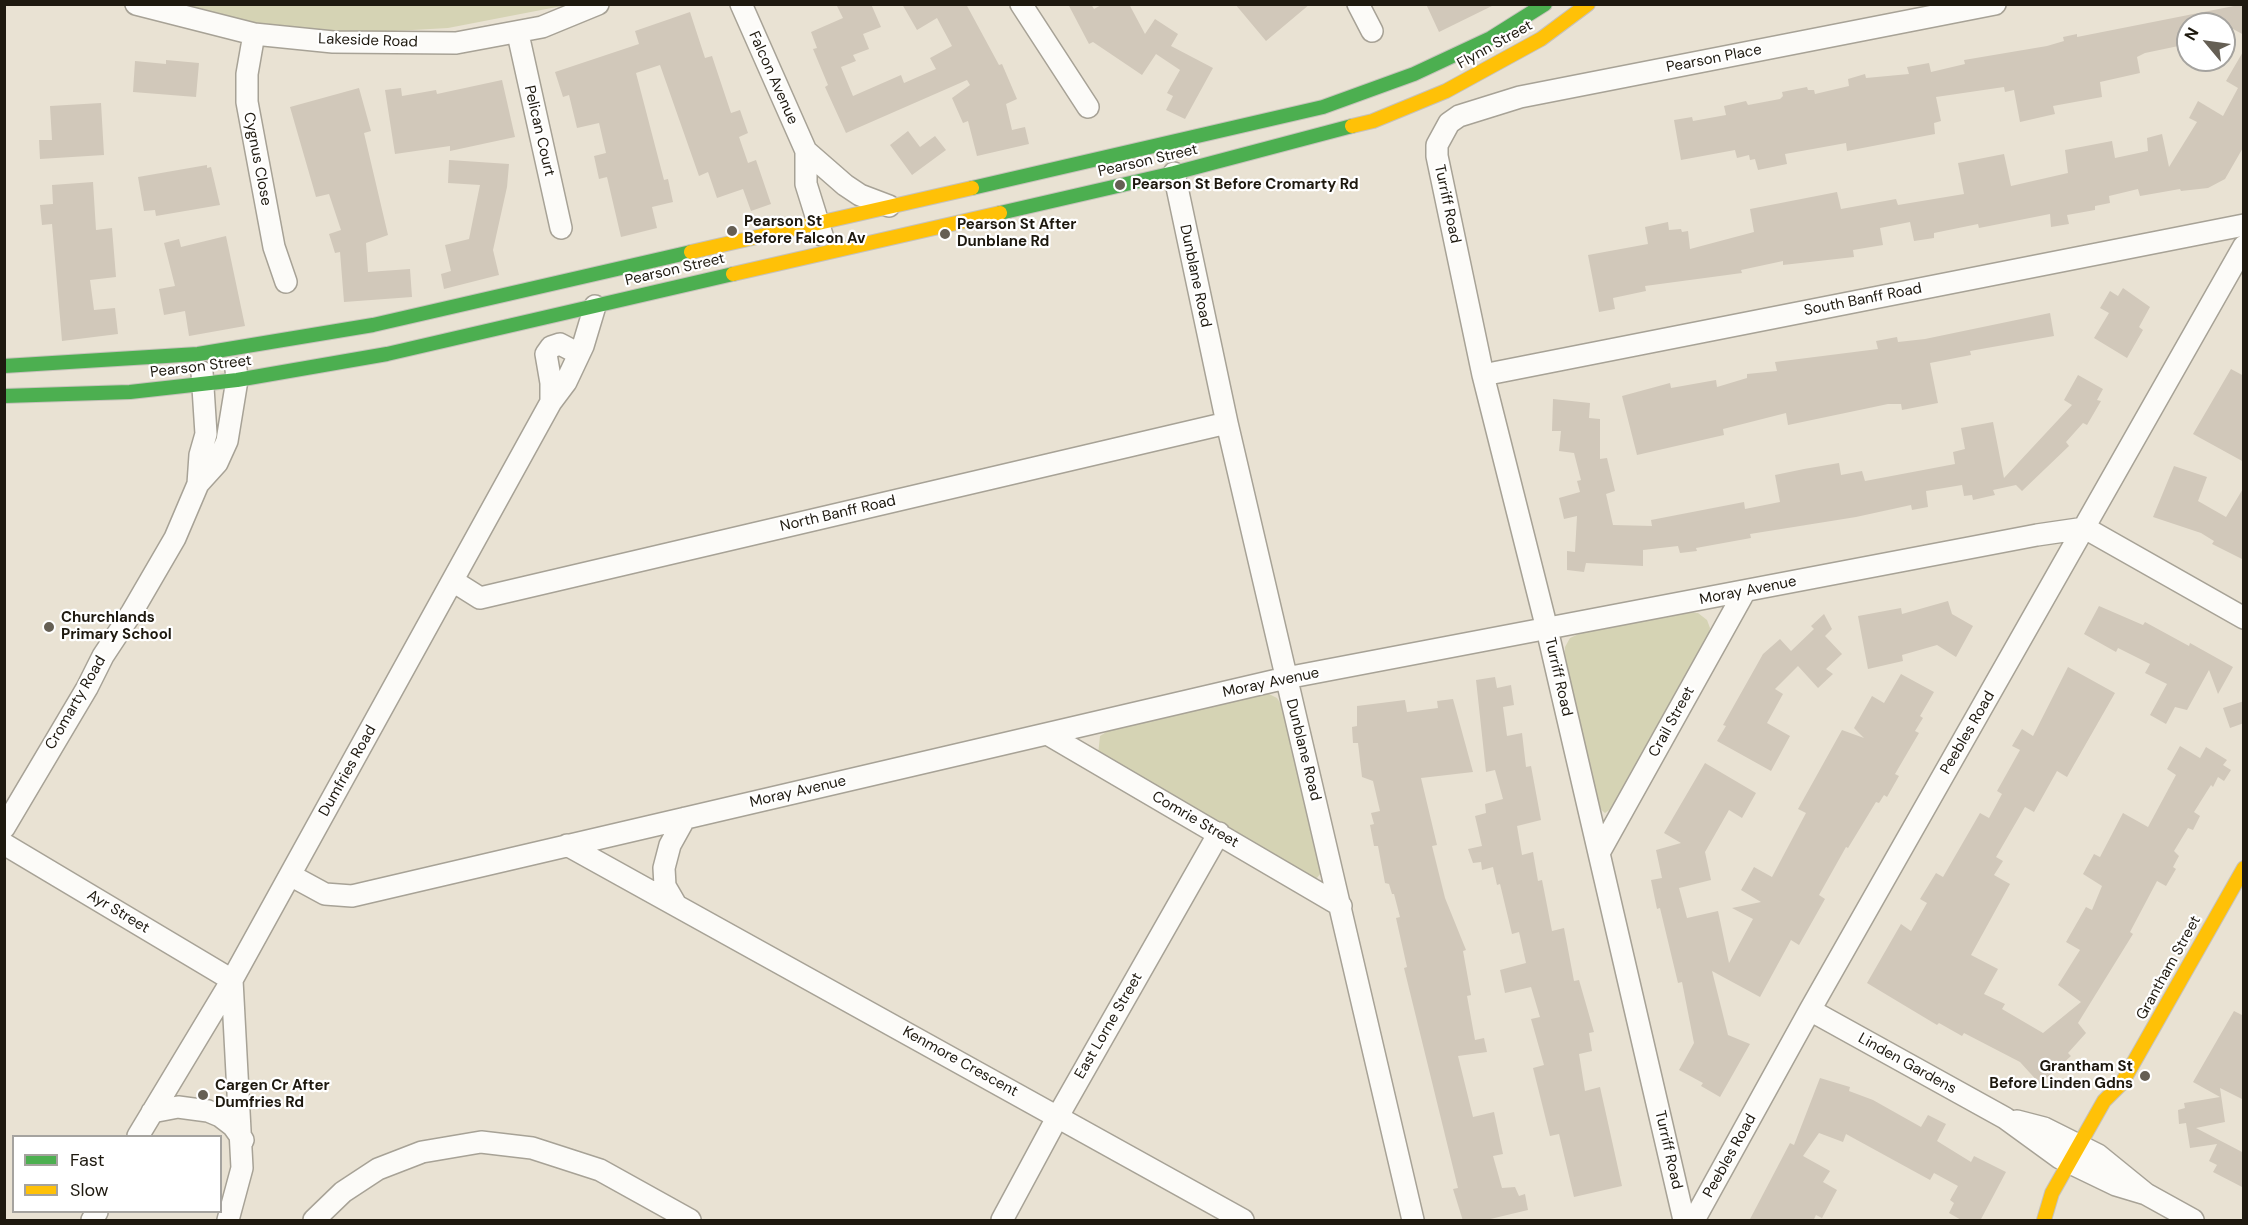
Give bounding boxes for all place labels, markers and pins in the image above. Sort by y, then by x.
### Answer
place label: Pearson St Before Cromarty Rd [1132,176,1359,194]
marker: Pearson St Before Cromarty Rd [1113,178,1127,192]
place label: Pearson St Before Falcon Av [744,213,865,248]
place label: Pearson St After Dunblane Rd [957,216,1076,251]
marker: Pearson St Before Falcon Av [725,224,739,238]
marker: Pearson St After Dunblane Rd [938,227,952,241]
place label: Churchlands Primary School [61,609,172,644]
marker: Churchlands Primary School [42,620,56,634]
place label: Grantham St Before Linden Gdns [1989,1058,2133,1093]
marker: Grantham St Before Linden Gdns [2138,1069,2152,1083]
place label: Cargen Cr After Dumfries Rd [215,1077,330,1112]
marker: Cargen Cr After Dumfries Rd [196,1088,210,1102]

